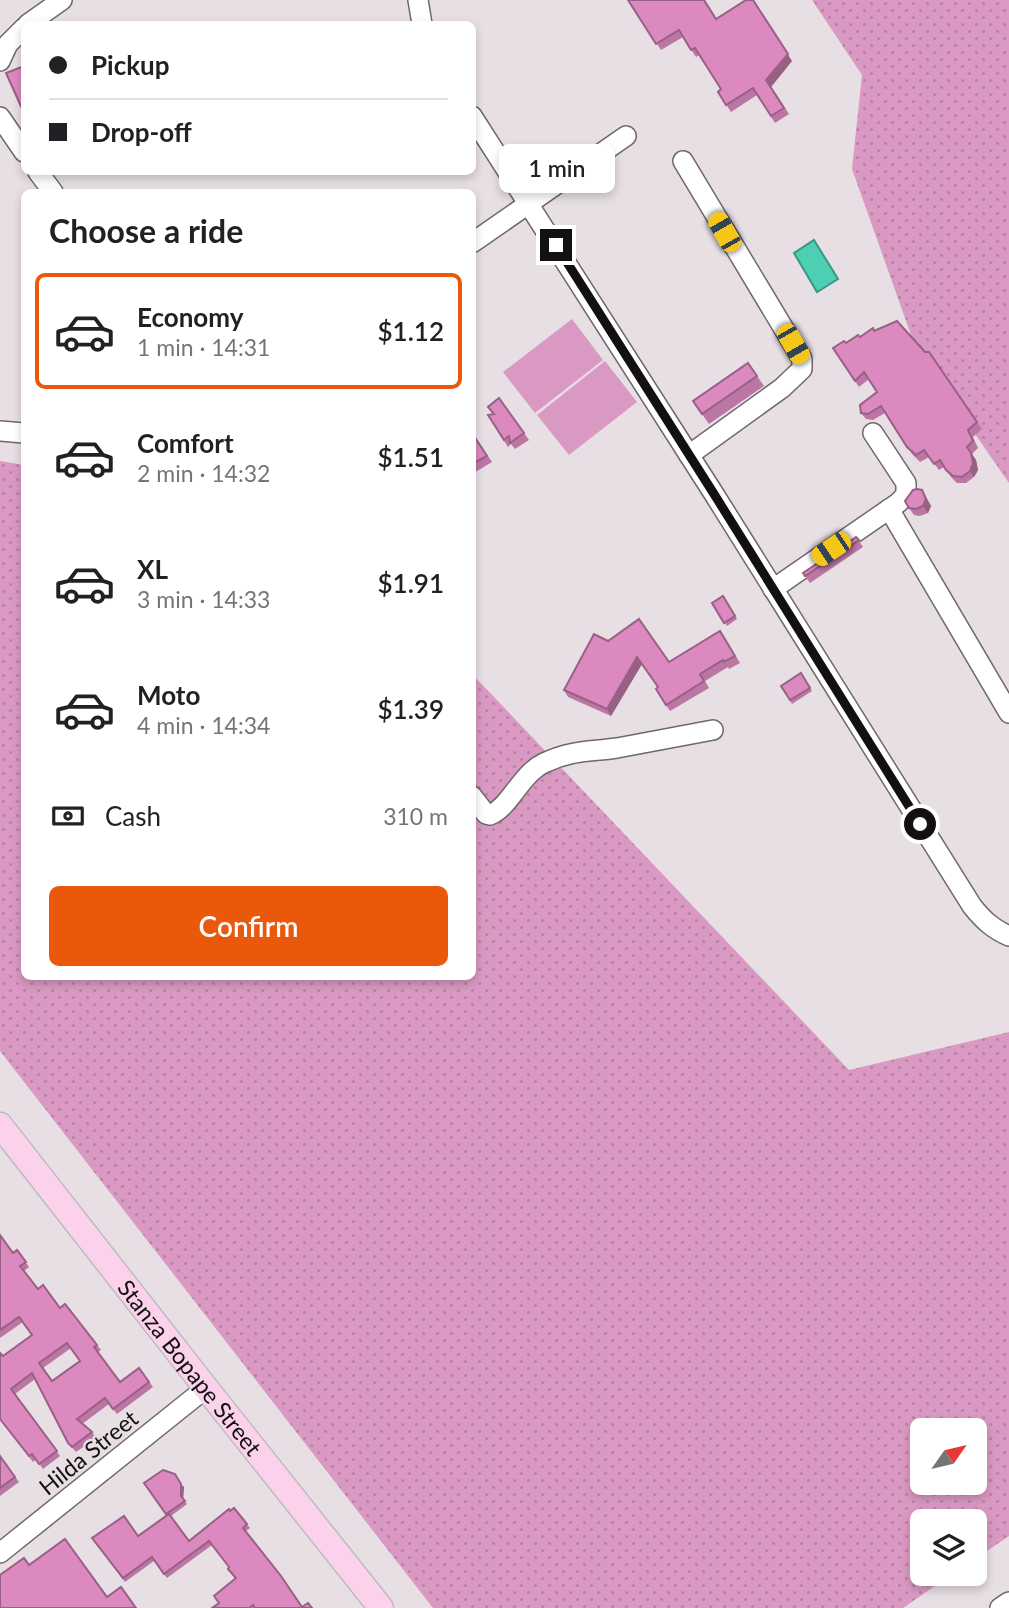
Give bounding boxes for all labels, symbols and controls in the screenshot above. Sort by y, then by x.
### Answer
text: Pickup [91,49,170,81]
text: Drop-off [91,116,192,148]
callout: 1 min [498,144,614,192]
text: 1 min [529,154,585,182]
car [705,209,744,255]
text: Choose a ride [49,211,243,250]
route end [540,229,572,261]
icon: car [53,300,116,363]
text: Economy [137,301,243,333]
text: $1.12 [378,315,444,347]
car [774,321,813,367]
text: 1 min · 14:31 [137,333,270,361]
icon: car [53,426,116,489]
text: Comfort [137,427,234,459]
text: $1.51 [378,441,444,473]
text: 2 min · 14:32 [137,459,270,487]
car [808,529,855,569]
icon: car [53,552,116,615]
text: XL [137,553,168,585]
text: $1.91 [378,567,444,599]
text: 3 min · 14:33 [137,585,270,613]
icon: car [53,678,116,741]
text: Moto [137,679,200,711]
text: $1.39 [378,693,444,725]
text: 4 min · 14:34 [137,711,270,739]
icon: cash [49,797,87,835]
text: Cash [105,800,161,832]
text: 310 m [383,802,448,830]
route start [904,808,936,840]
button: Confirm [49,886,448,966]
street label: Stanza Bopape Street [112,1274,268,1461]
street label: Hilda Street [33,1403,144,1500]
north arrow [910,1418,987,1494]
map controls [910,1418,987,1586]
button: layers [910,1509,987,1586]

